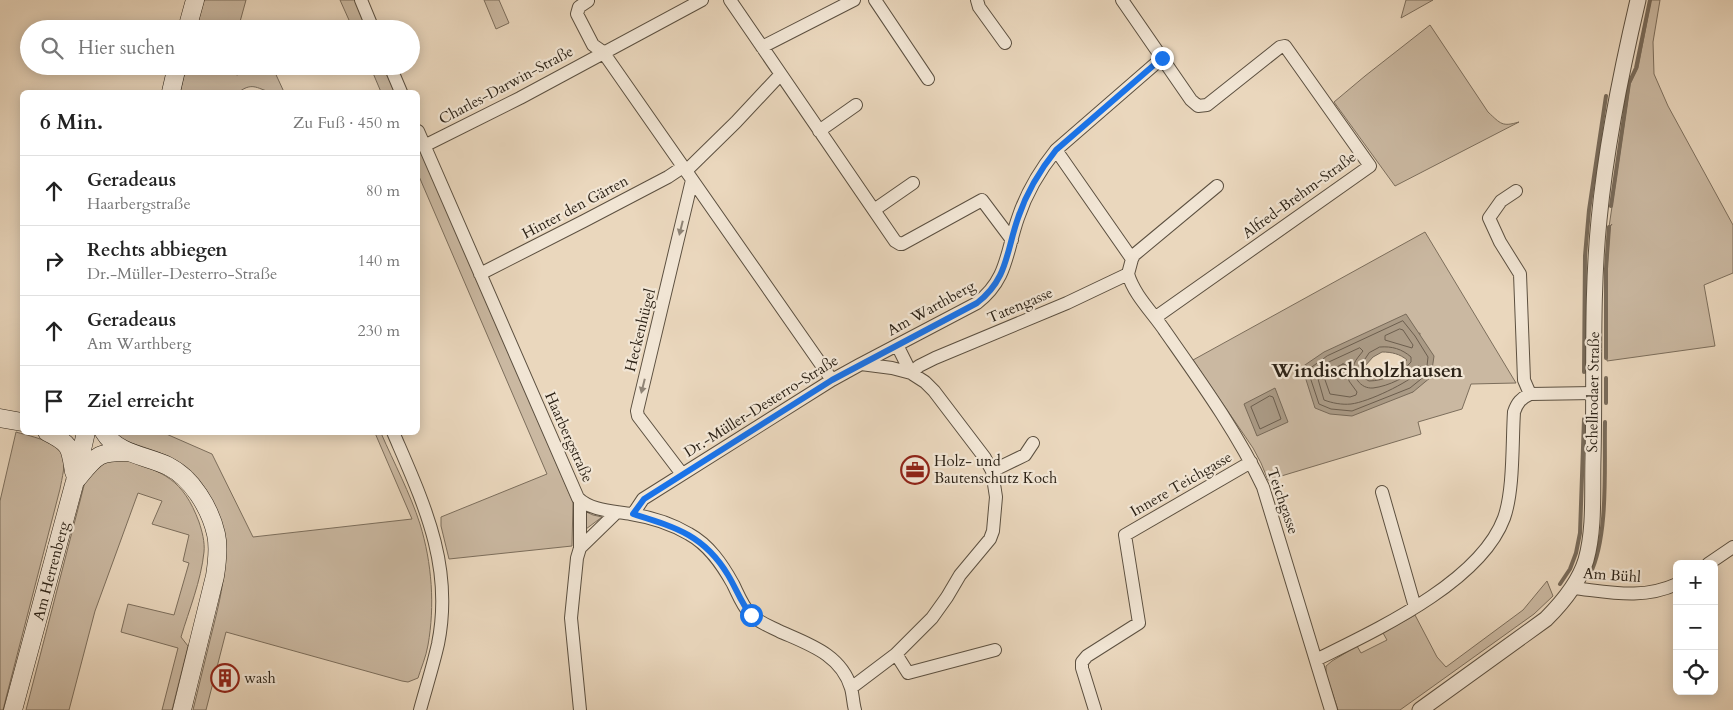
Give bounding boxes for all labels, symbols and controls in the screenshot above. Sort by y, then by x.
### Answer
search box [20,20,420,75]
icon: search [38,34,66,62]
text: Hier suchen [78,35,175,61]
street label: Charles-Darwin-Straße [435,41,577,129]
route end [1151,47,1174,70]
text: 6 Min. [40,108,103,137]
text: Zu Fuß · 450 m [293,112,400,134]
street label: Alfred-Brehm-Straße [1238,147,1360,243]
text: Geradeaus [87,167,176,193]
street label: Hinter den Gärten [518,170,632,243]
icon: ahead [40,177,68,205]
text: 80 m [366,180,400,202]
text: Haarbergstraße [87,193,191,215]
one-way arrow [677,220,685,235]
text: Rechts abbiegen [87,237,228,263]
icon: right [40,247,68,275]
text: 140 m [358,250,400,272]
text: Dr.-Müller-Desterro-Straße [87,263,277,285]
street label: Am Warthberg [883,275,979,340]
street label: Tatengasse [984,282,1056,328]
street label: Heckenhügel [620,286,660,374]
text: Geradeaus [87,307,176,333]
icon: ahead [40,317,68,345]
text: 230 m [358,320,400,342]
street label: Schellrodaer Straße [1582,331,1604,453]
text: Am Warthberg [87,333,191,355]
street label: Dr.-Müller-Desterro-Straße [680,350,842,462]
district label: Windischholzhausen [1270,357,1463,384]
one-way arrow [639,378,647,393]
icon: arrive [40,387,68,415]
text: Ziel erreicht [87,388,194,414]
street label: Haarbergstraße [540,389,598,486]
street label: Innere Teichgasse [1127,447,1236,521]
place label: Holz- und Bautenschutz Koch [934,451,1058,488]
office icon: Holz- und Bautenschutz Koch [900,455,930,485]
street label: Teichgasse [1262,465,1304,537]
street label: Am Herrenberg [28,519,74,623]
map controls [1673,560,1718,695]
button: + [1673,560,1718,605]
street label: Am Bühl [1582,563,1642,587]
route start [740,604,763,627]
button: − [1673,605,1718,650]
button: locate [1673,650,1718,695]
building icon: wash [210,663,240,693]
place label: wash [244,668,277,688]

